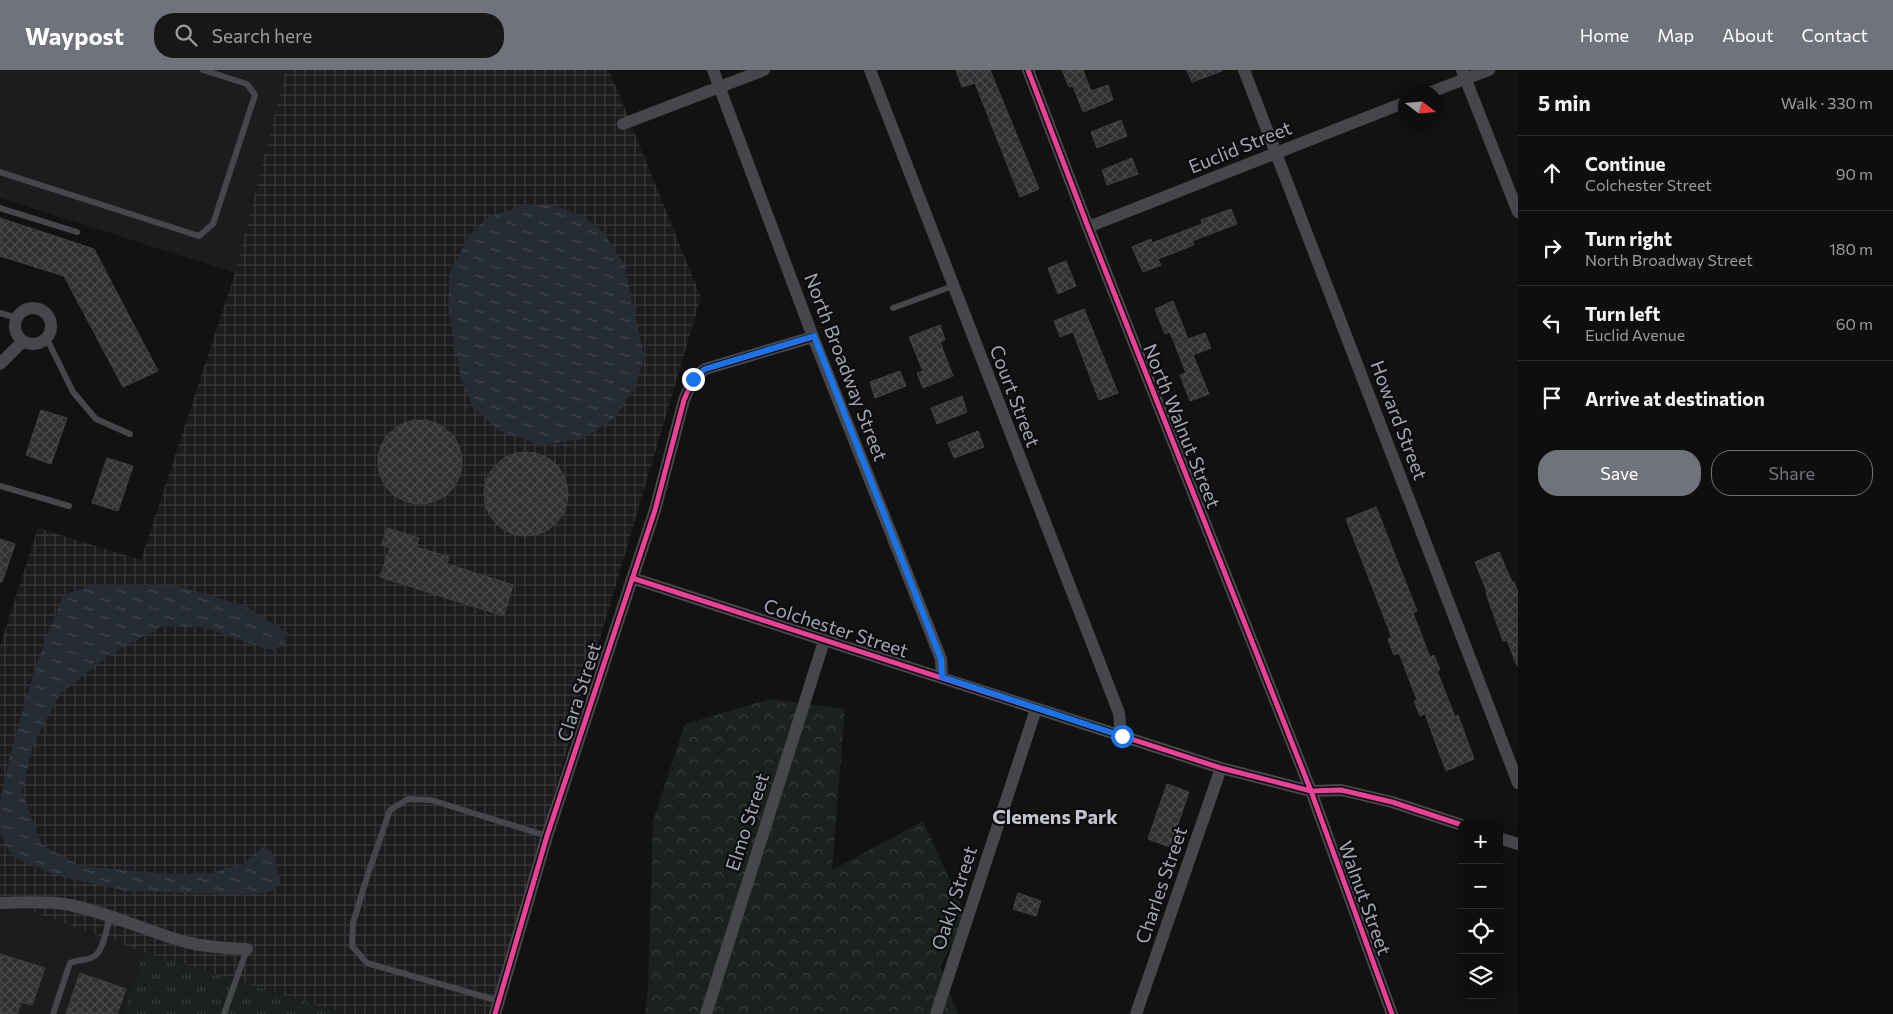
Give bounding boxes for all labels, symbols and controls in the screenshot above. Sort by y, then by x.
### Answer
search box [154,13,504,58]
text: Waypost [25,21,124,50]
icon: search [172,21,200,49]
text: Search here [212,24,312,47]
text: Home [1580,24,1629,46]
text: Map [1657,24,1694,46]
text: About [1722,24,1774,46]
text: Contact [1802,24,1868,46]
north arrow [1398,85,1443,130]
text: 5 min [1538,90,1591,115]
text: Walk · 330 m [1781,93,1873,112]
street label: Euclid Street [1185,115,1295,178]
text: Continue [1585,152,1665,175]
icon: ahead [1538,159,1566,187]
text: 90 m [1836,164,1873,183]
text: Colchester Street [1585,175,1712,194]
text: Turn right [1585,227,1672,250]
icon: right [1538,234,1566,262]
text: 180 m [1829,239,1873,258]
text: North Broadway Street [1585,250,1753,269]
street label: North Broadway Street [800,270,893,464]
text: Turn left [1585,302,1660,325]
icon: left [1538,309,1566,337]
text: 60 m [1836,314,1873,333]
text: Euclid Avenue [1585,325,1685,344]
street label: North Walnut Street [1139,340,1226,512]
street label: Court Street [985,341,1046,450]
street label: Howard Street [1366,357,1433,483]
route end [682,368,705,391]
icon: arrive [1538,384,1566,412]
text: Arrive at destination [1585,387,1765,410]
button: Save [1538,450,1701,496]
button: Share [1711,450,1873,496]
street label: Colchester Street [761,593,912,662]
street label: Clara Street [552,639,605,744]
route start [1111,725,1134,748]
street label: Elmo Street [720,770,773,874]
district label: Clemens Park [992,804,1118,828]
map controls [1458,819,1503,999]
button: + [1458,819,1503,864]
street label: Charles Street [1130,823,1191,946]
street label: Walnut Street [1334,838,1397,958]
street label: Oakly Street [926,843,981,953]
button: − [1458,864,1503,909]
button: locate [1458,909,1503,954]
button: layers [1458,954,1503,999]

